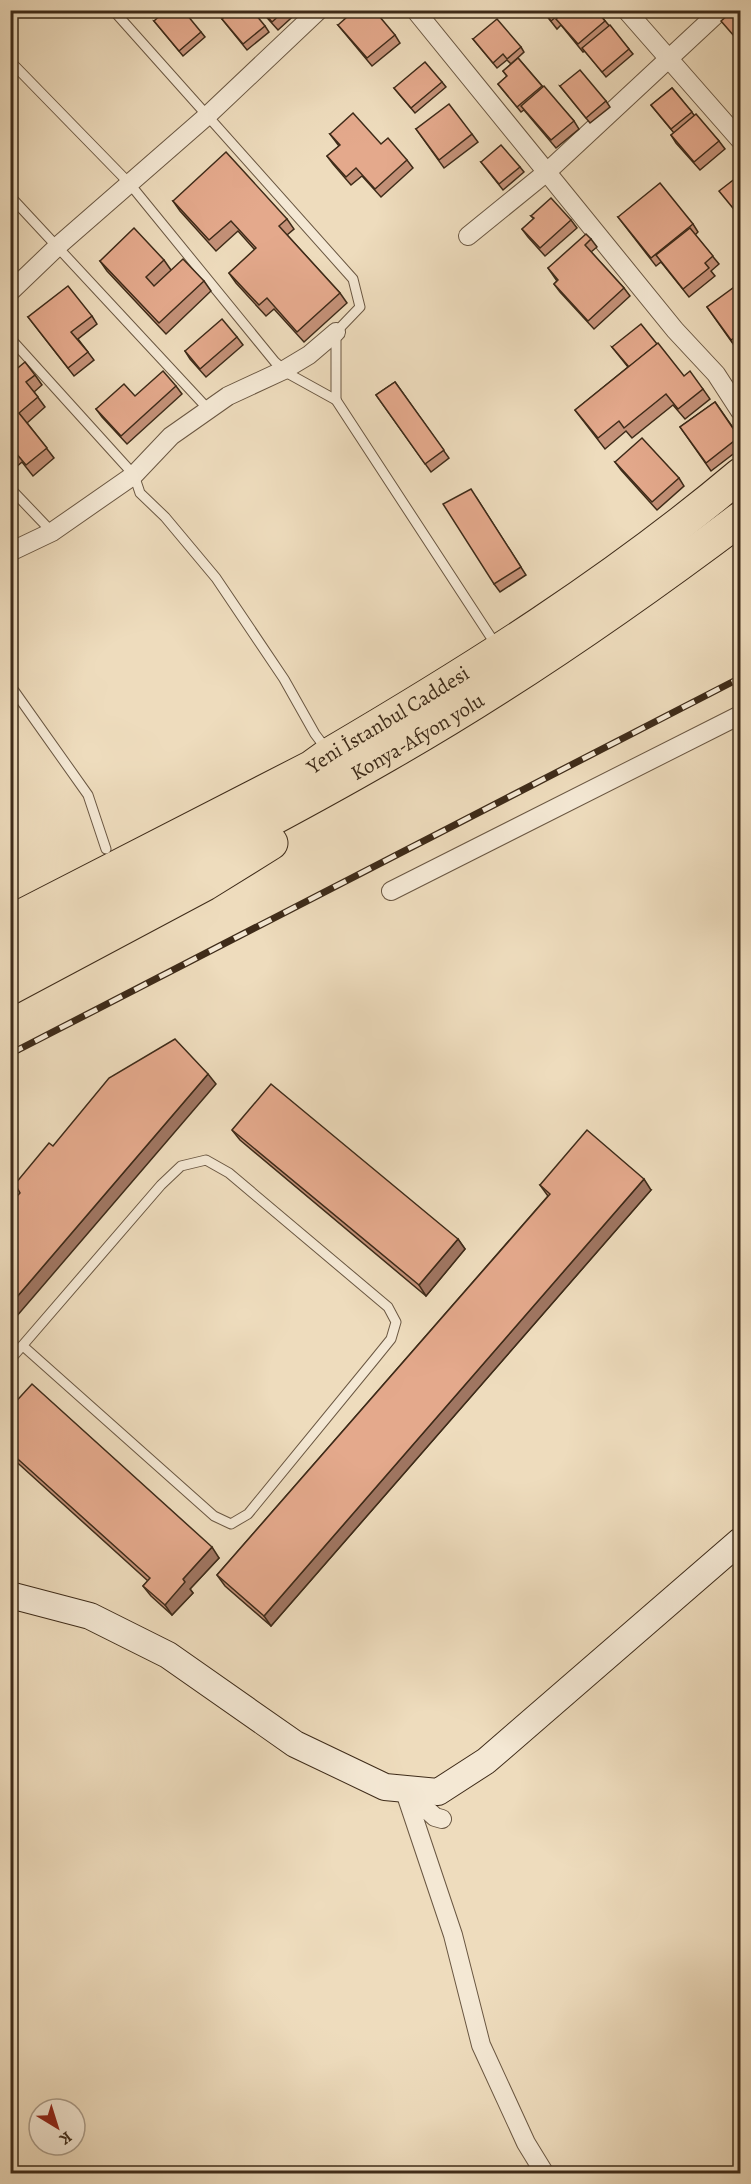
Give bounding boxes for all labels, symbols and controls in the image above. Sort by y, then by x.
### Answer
street label: Yeni İstanbul Caddesi [300,659,475,781]
street label: Konya-Afyon yolu [346,686,490,787]
north arrow [27,2097,87,2157]
text: K [54,2126,77,2150]

